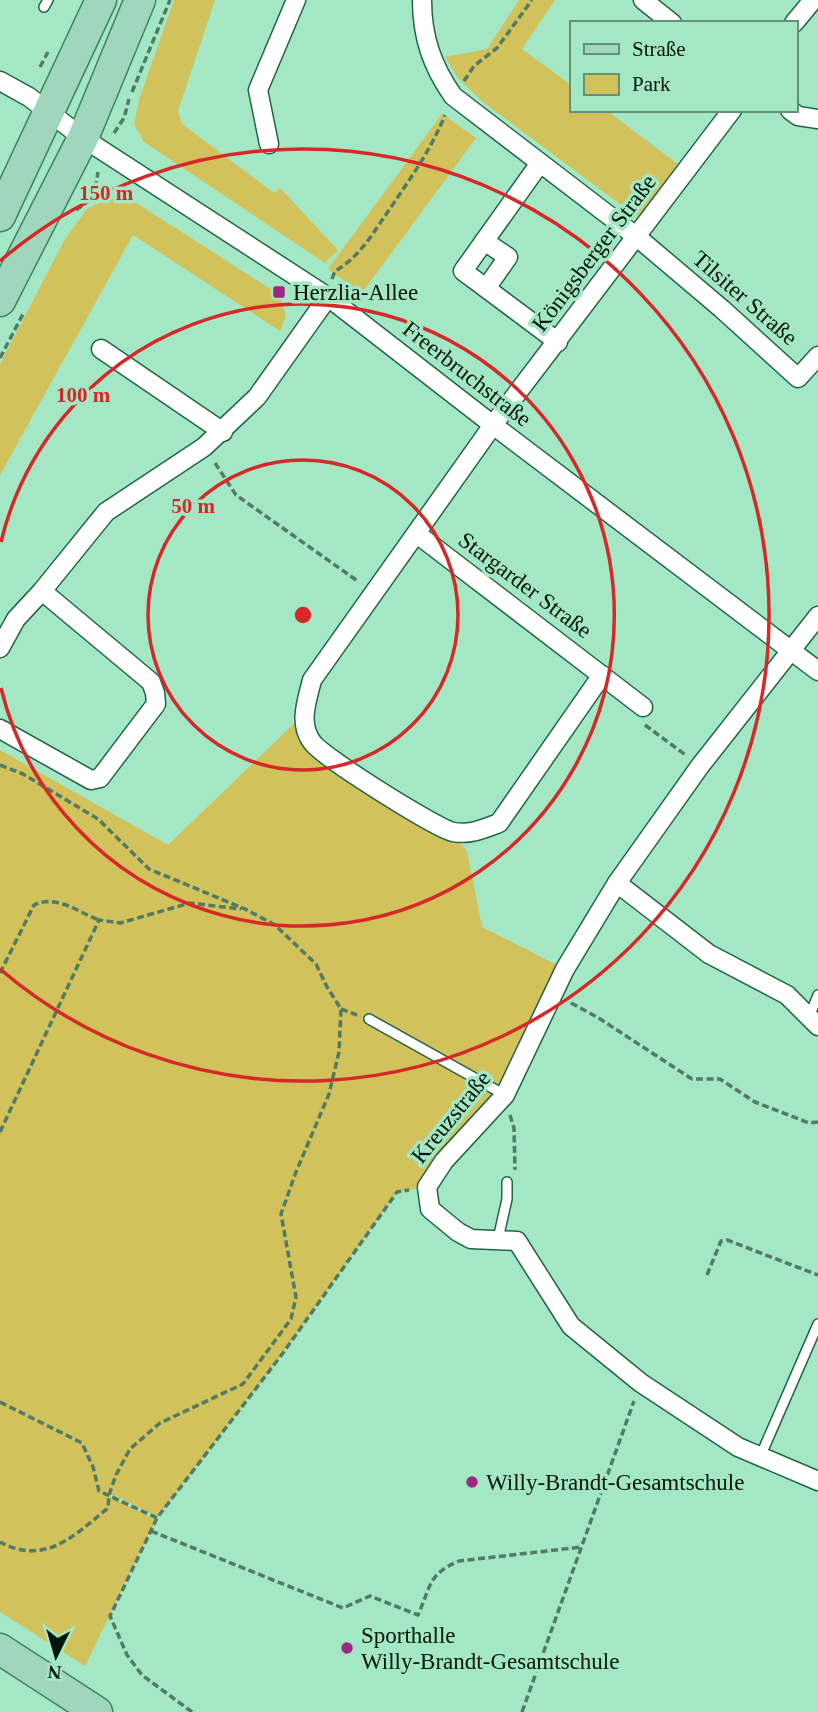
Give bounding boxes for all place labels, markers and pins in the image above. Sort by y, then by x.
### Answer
place label: Herzlia-Allee [293,280,418,305]
marker: Herzlia-Allee [271,284,287,300]
centre of rings [291,603,315,627]
place label: Willy-Brandt-Gesamtschule [486,1470,744,1495]
marker: Willy-Brandt-Gesamtschule [464,1474,480,1490]
place label: Sporthalle Willy-Brandt-Gesamtschule [361,1623,619,1674]
marker: Sporthalle Willy-Brandt-Gesamtschule [339,1640,355,1656]

